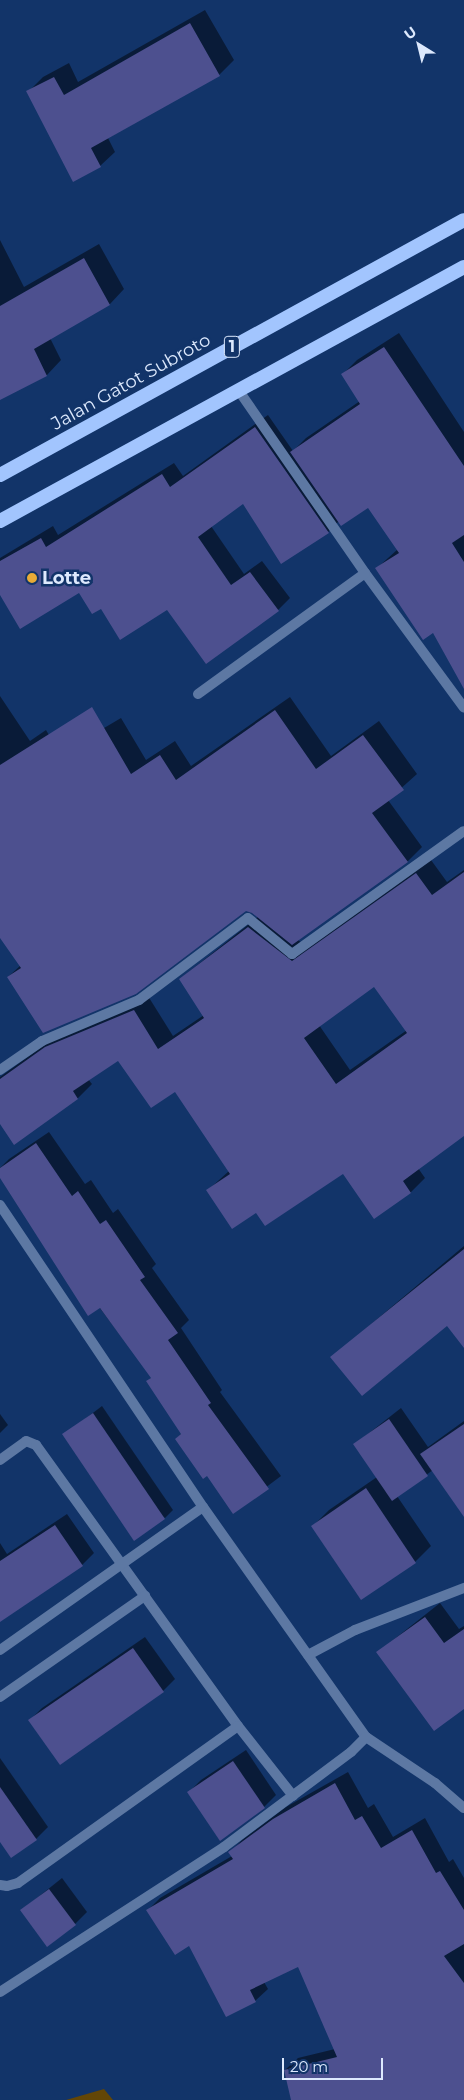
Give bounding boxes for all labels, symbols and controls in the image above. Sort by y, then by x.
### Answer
north arrow [394,20,444,70]
text: U [400,22,420,43]
street label: Jalan Gatot Subroto [48,329,214,435]
road number: 1 [223,334,241,361]
place label: Lotte [42,567,91,589]
marker: Lotte [26,572,38,584]
scale bar [284,2048,385,2080]
text: 20 m [290,2057,328,2076]

